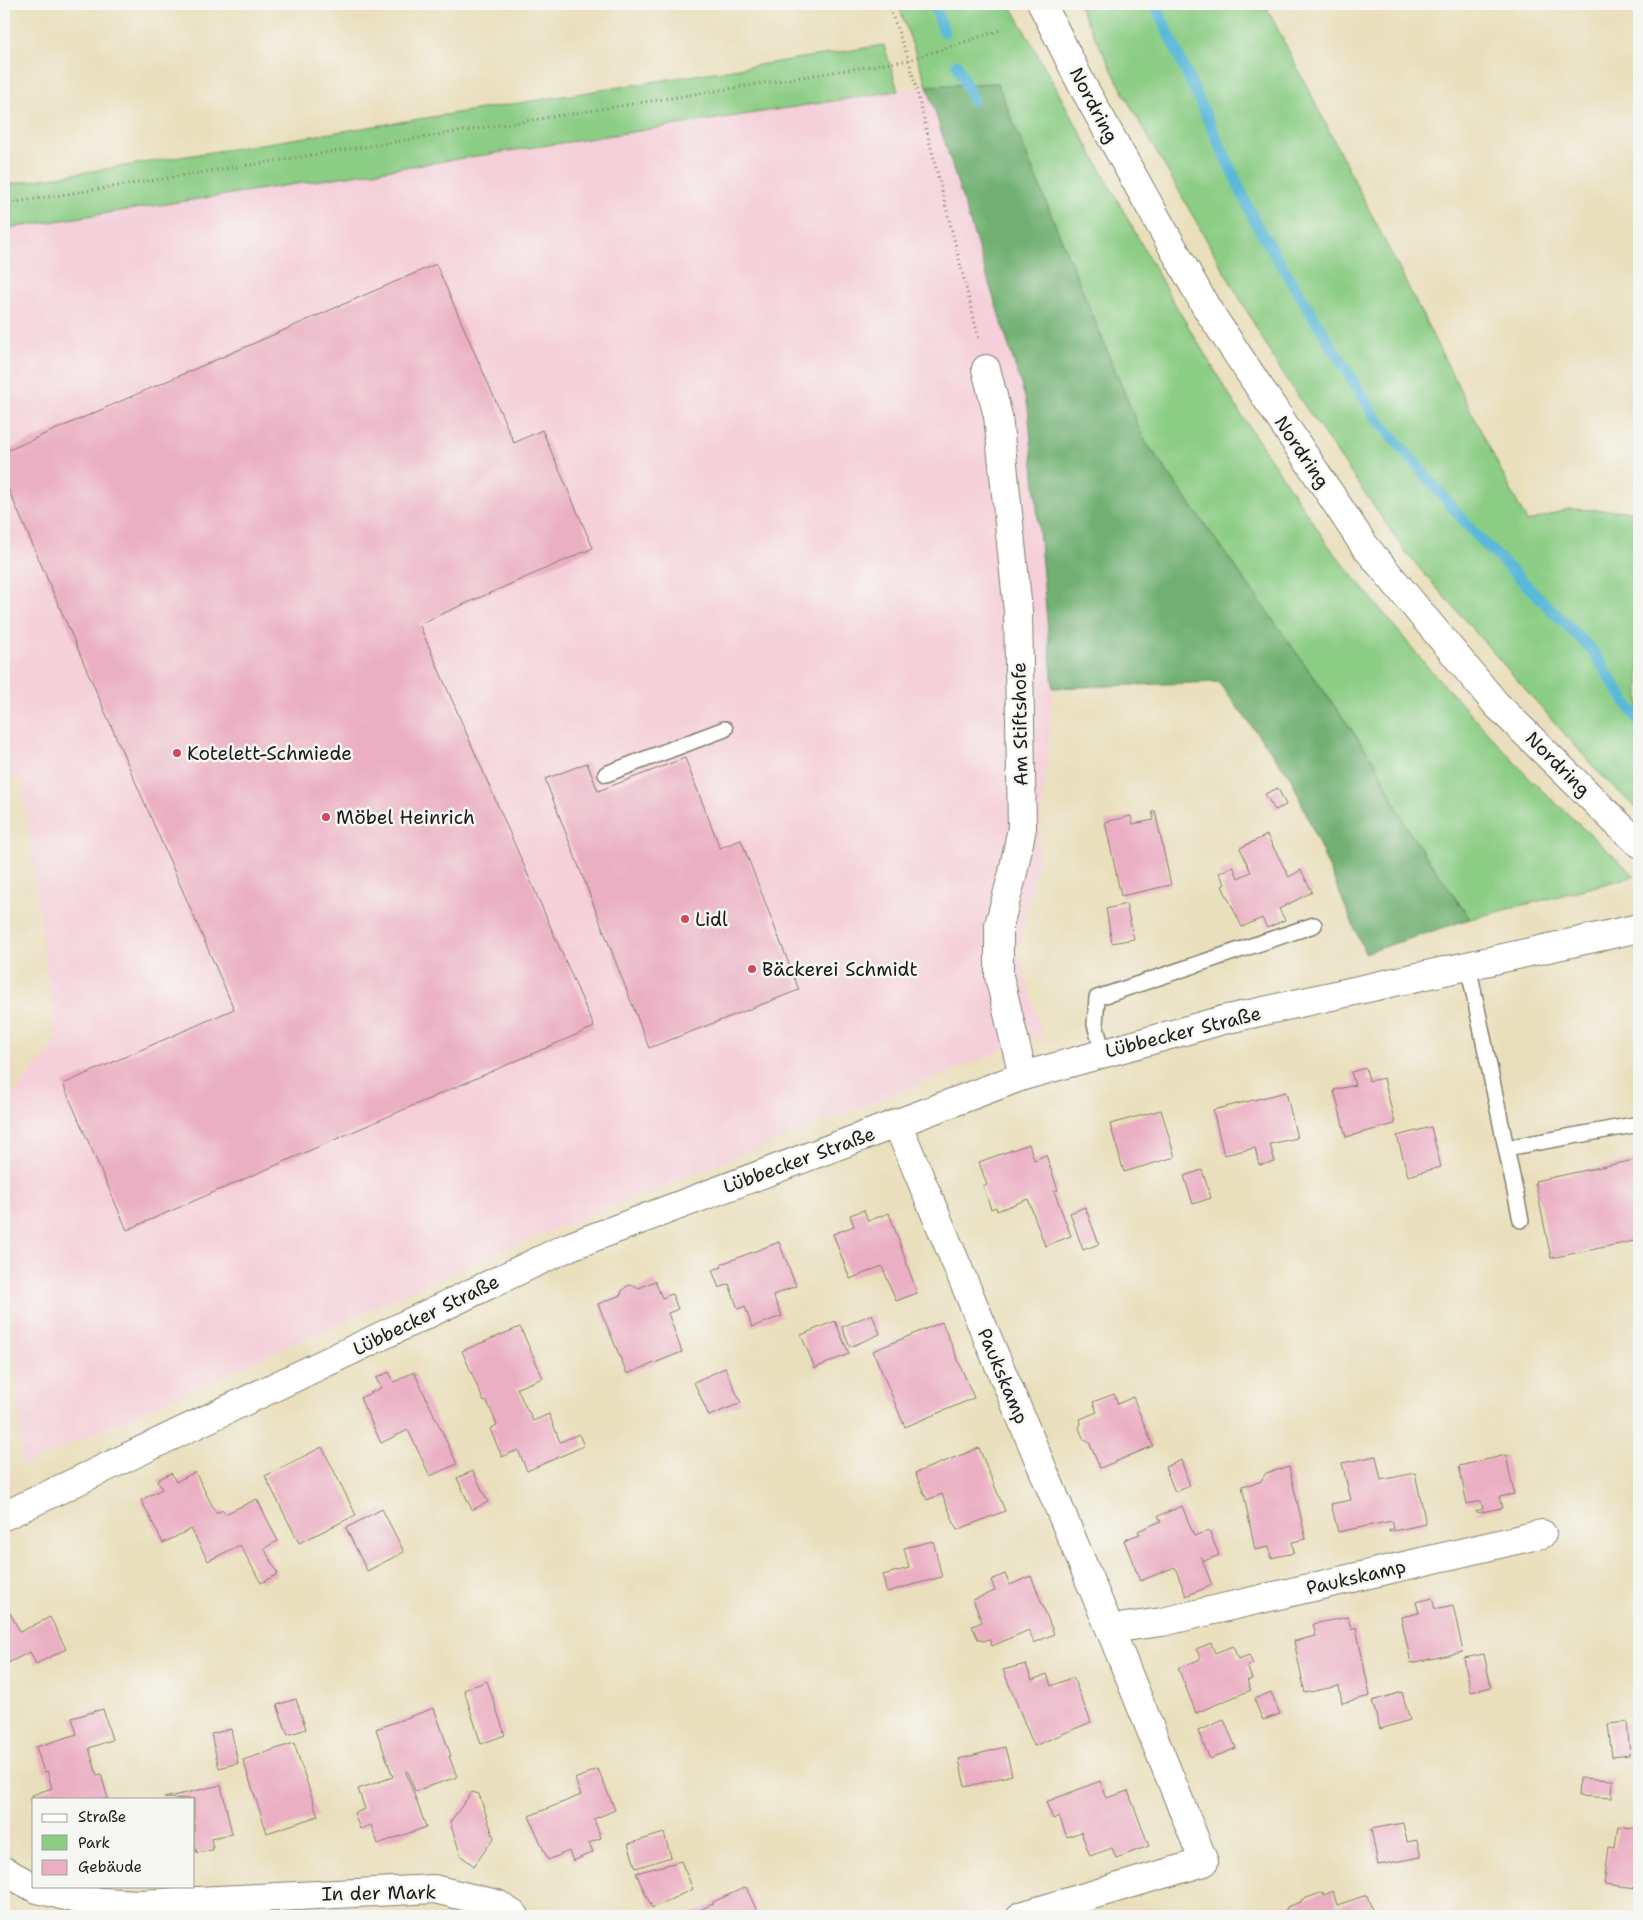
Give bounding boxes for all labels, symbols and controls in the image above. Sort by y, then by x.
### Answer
street label: Nordring [1064,63,1124,147]
street label: Nordring [1269,411,1335,493]
street label: Am Stiftshofe [1006,662,1034,786]
street label: Nordring [1520,726,1596,802]
place label: Kotelett-Schmiede [187,741,352,766]
marker: Kotelett-Schmiede [171,747,183,759]
place label: Möbel Heinrich [336,805,475,830]
marker: Möbel Heinrich [320,811,332,823]
place label: Lidl [695,907,728,932]
marker: Lidl [679,913,691,925]
place label: Bäckerei Schmidt [762,957,918,982]
marker: Bäckerei Schmidt [746,963,758,975]
street label: Lübbecker Straße [1102,1001,1264,1063]
street label: Lübbecker Straße [720,1121,878,1199]
street label: Lübbecker Straße [349,1269,503,1361]
street label: Paukskamp [972,1324,1034,1428]
street label: Paukskamp [1304,1553,1408,1601]
legend [32,1798,195,1888]
text: Straße [78,1807,126,1827]
text: Park [78,1833,110,1853]
text: Gebäude [78,1857,142,1877]
street label: In der Mark [321,1879,437,1906]

